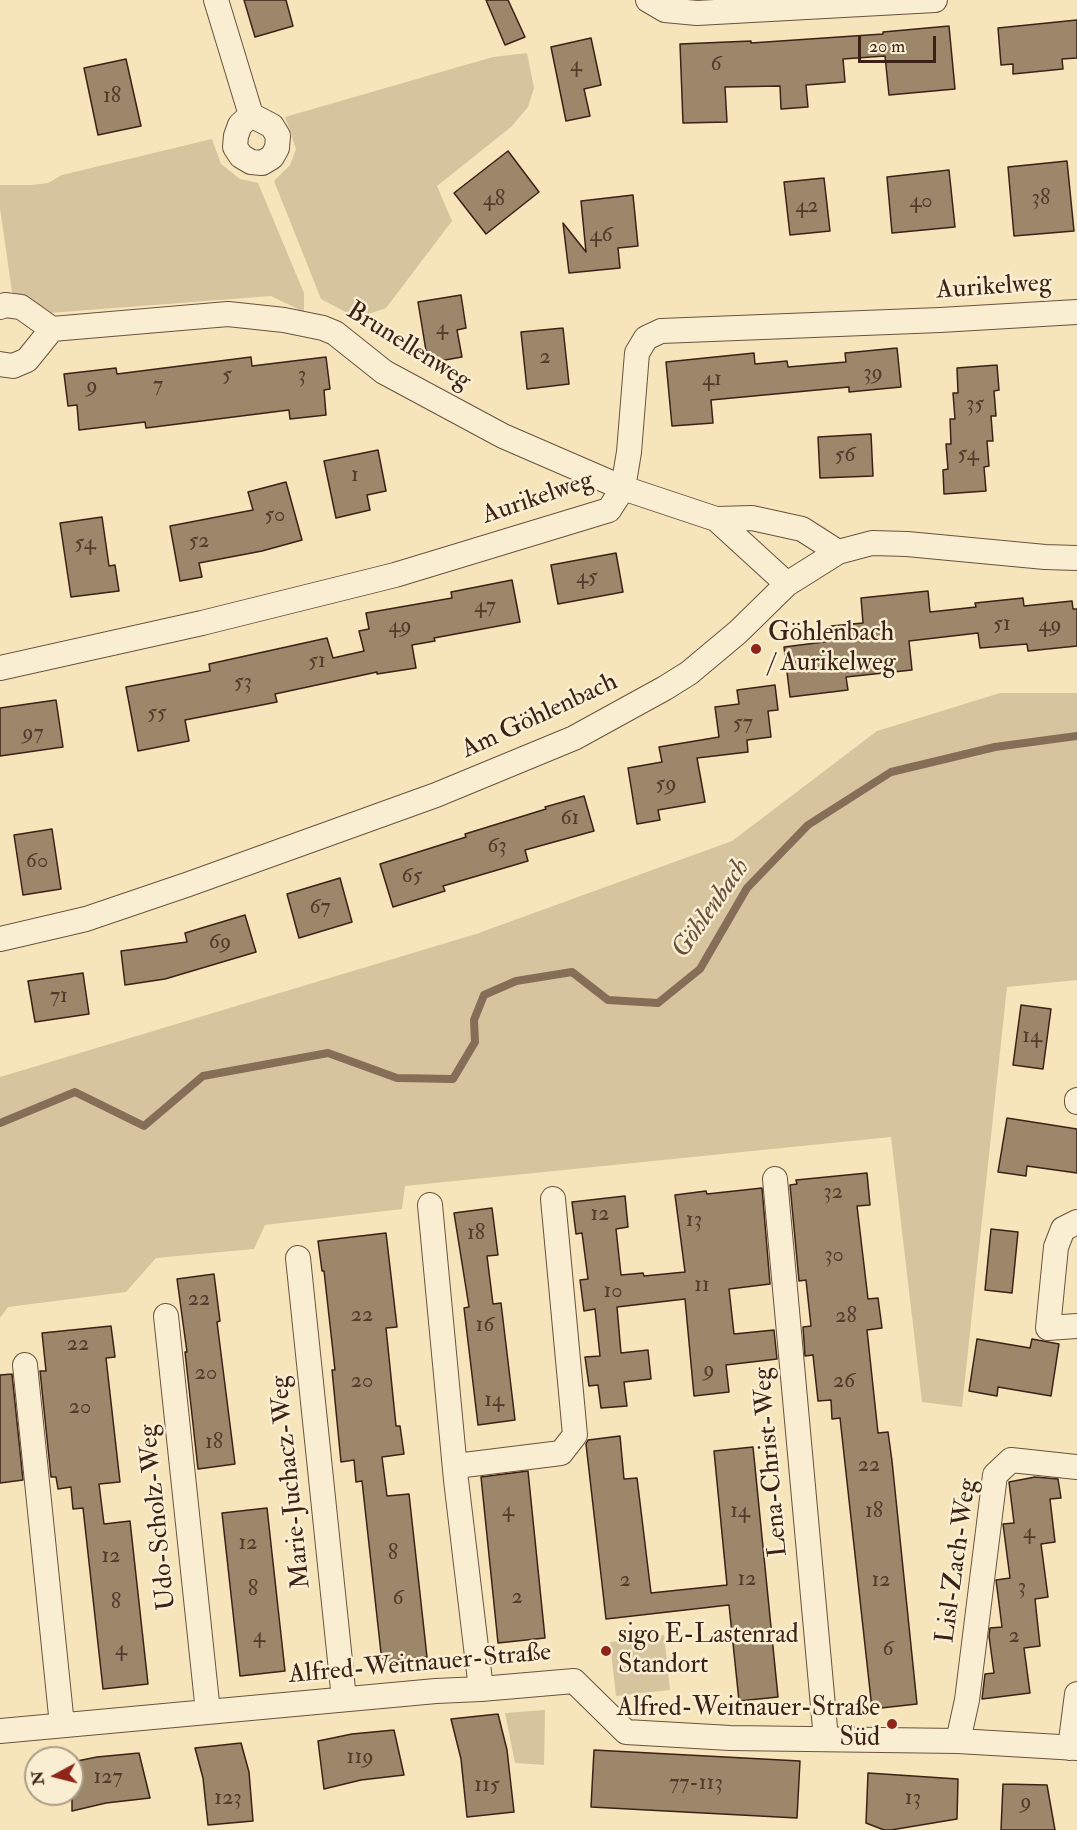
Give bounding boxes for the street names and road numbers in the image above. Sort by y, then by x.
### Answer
street label: Aurikelweg [935,268,1053,308]
street label: Brunellenweg [340,296,476,398]
street label: Aurikelweg [478,465,598,533]
street label: Am Göhlenbach [457,667,623,767]
street label: Lena-Christ-Weg [748,1366,796,1558]
street label: Marie-Juchacz-Weg [265,1374,319,1590]
street label: Udo-Scholz-Weg [134,1423,184,1611]
street label: Lisl-Zach-Weg [931,1477,985,1645]
street label: Alfred-Weitnauer-Straße [287,1638,553,1692]

